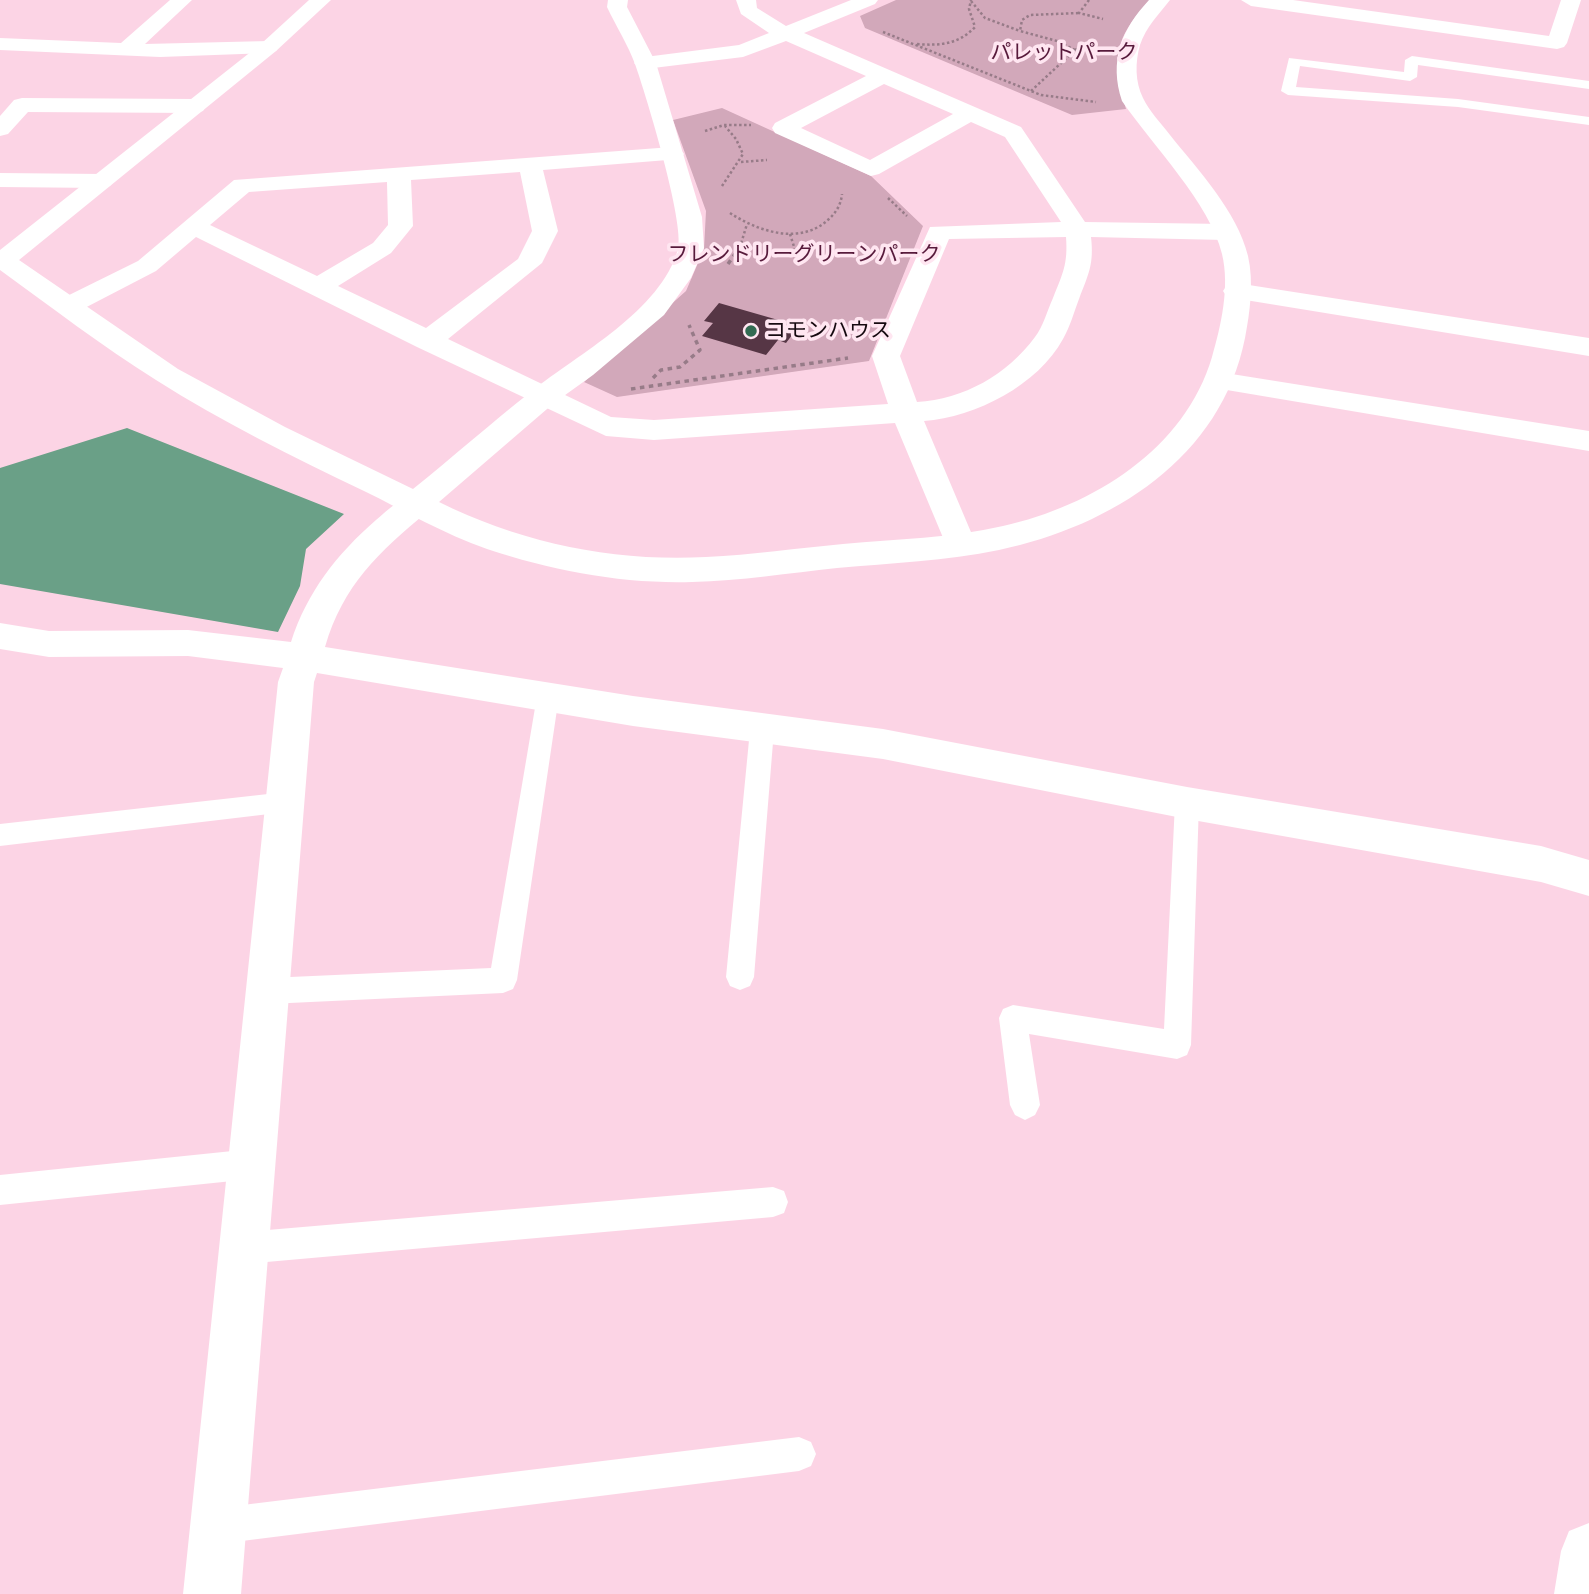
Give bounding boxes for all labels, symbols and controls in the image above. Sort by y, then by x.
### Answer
park label: パレットパーク [991,40,1137,66]
park label: フレンドリーグリーンパーク [668,242,940,268]
place label: コモンハウス [765,318,891,344]
marker: コモンハウス [743,323,759,339]

